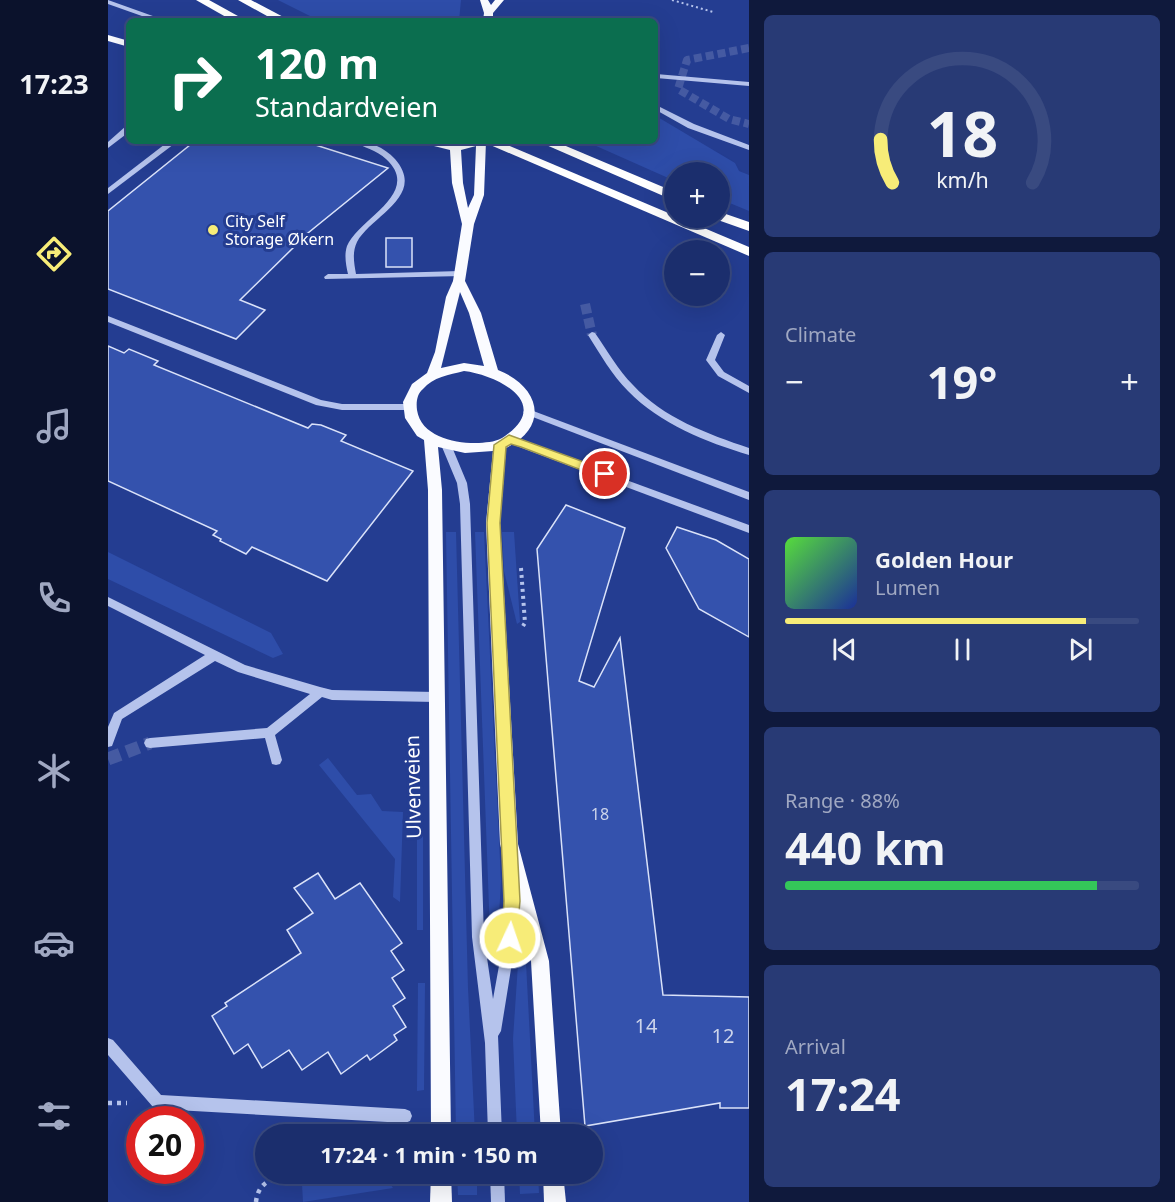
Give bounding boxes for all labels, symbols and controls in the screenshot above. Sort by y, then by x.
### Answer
text: 120 m [255,34,379,91]
icon: right [156,42,234,120]
text: 17:23 [19,65,89,102]
text: Standardveien [255,88,438,125]
text: 18 [926,90,998,175]
map controls [664,162,730,306]
button: + [664,162,730,228]
text: km/h [936,166,988,195]
place label: City Self Storage Økern [225,210,334,250]
marker: City Self Storage Økern [206,223,220,237]
icon: directions [33,233,75,275]
button: − [664,240,730,306]
text: Climate [785,321,856,348]
text: 19° [927,351,997,412]
text: − [785,359,804,404]
text: + [1120,359,1139,404]
icon: music [33,405,75,447]
pin [579,448,630,499]
icon: arrive [588,457,621,490]
text: Golden Hour [875,544,1013,574]
text: Lumen [875,574,940,601]
icon: phone [33,577,75,619]
icon: previous [828,633,861,666]
icon: pause [946,633,979,666]
icon: next [1064,633,1097,666]
street label: Ulvenveien [398,735,427,839]
icon: climate [33,750,75,792]
text: Range · 88% [785,787,900,814]
house number: 18 [591,803,609,825]
text: 440 km [785,817,946,878]
position arrow [478,906,542,970]
icon: car [33,922,75,964]
house number: 14 [635,1012,658,1039]
house number: 12 [712,1022,734,1049]
text: Arrival [785,1033,846,1060]
text: 17:24 [785,1063,901,1124]
icon: filters [33,1095,75,1137]
speed limit sign: 20 [126,1106,204,1184]
text: 17:24 · 1 min · 150 m [320,1139,538,1169]

